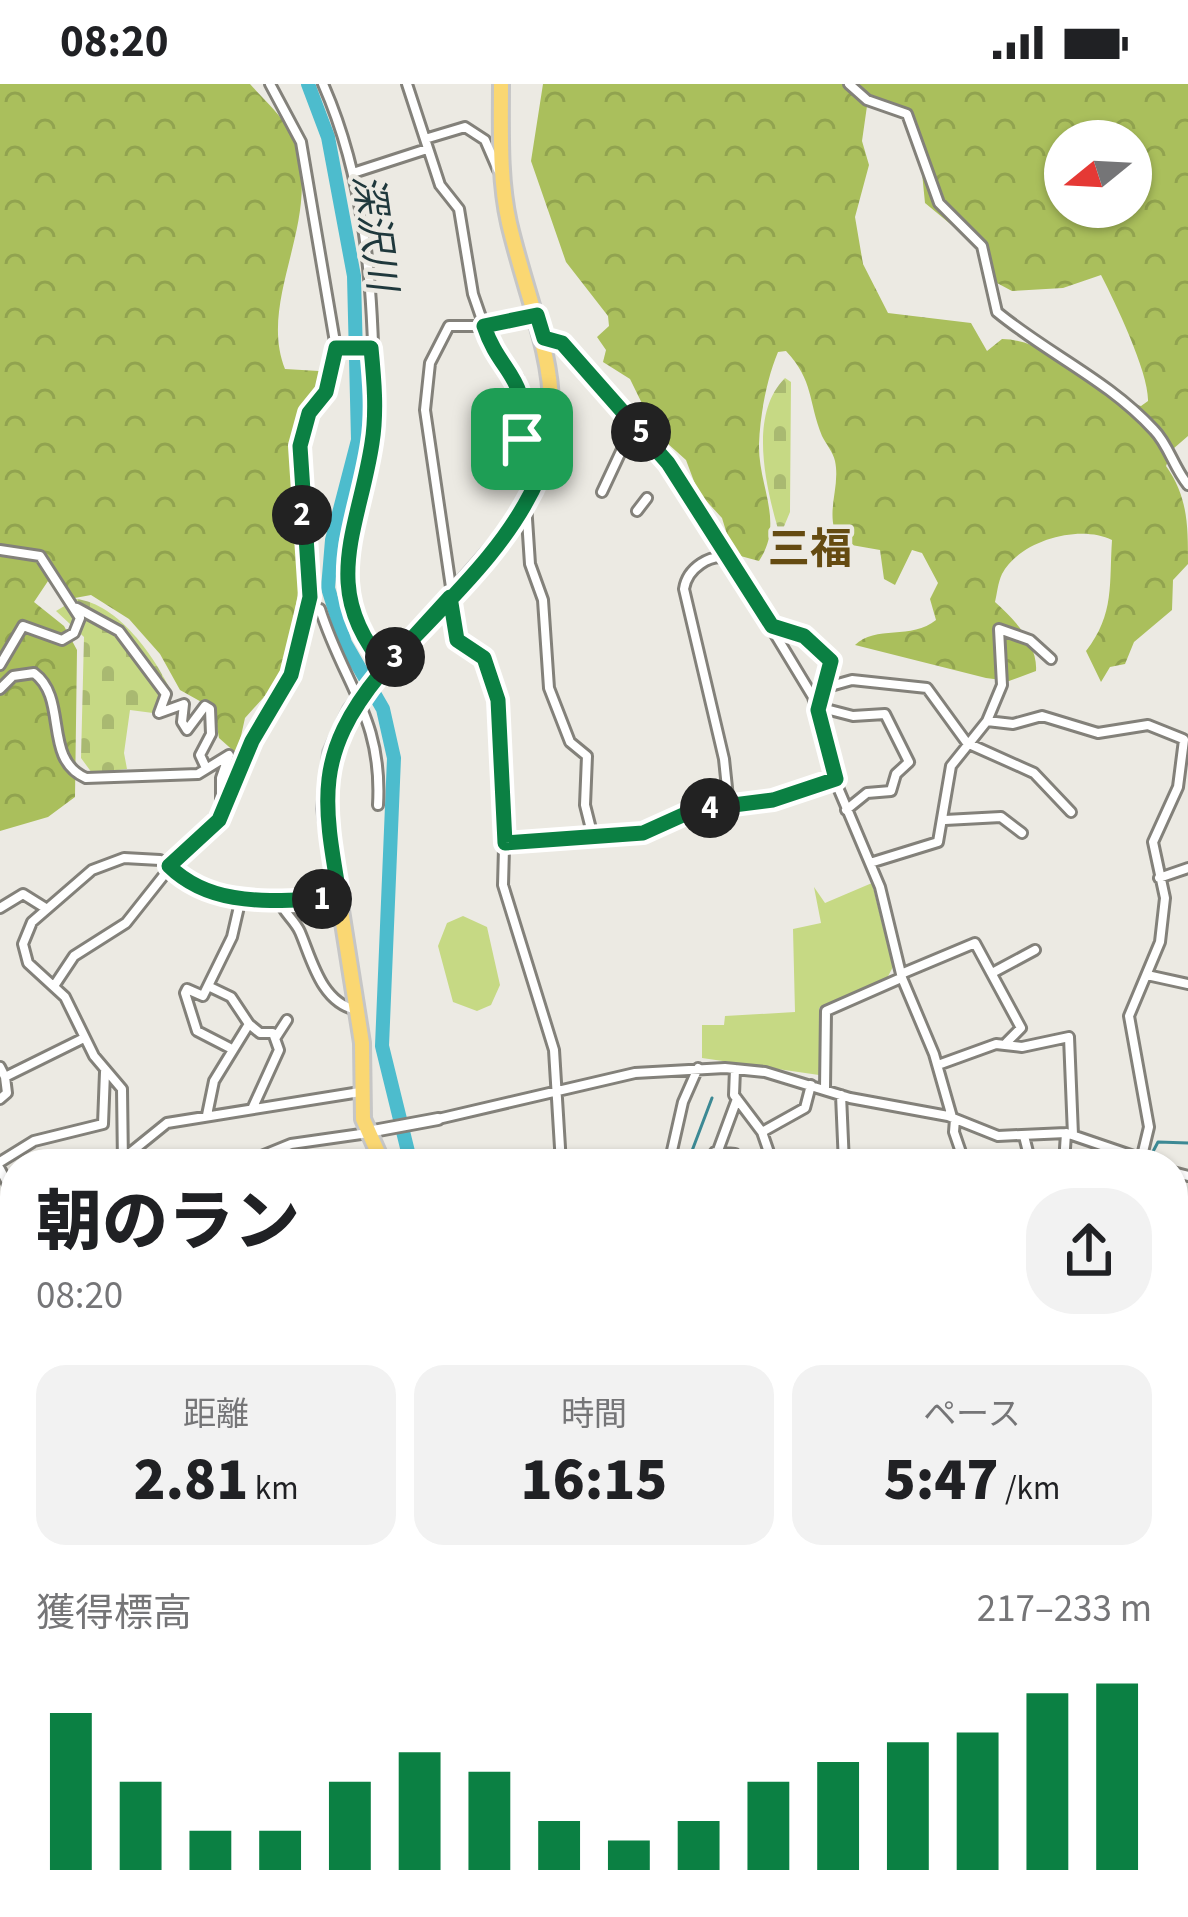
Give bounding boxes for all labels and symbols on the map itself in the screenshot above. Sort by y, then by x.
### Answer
north arrow [1044,120,1152,228]
water label: 深沢川 [338,170,410,298]
pin [471,388,573,490]
pin: 5 [611,402,671,462]
pin: 2 [272,485,332,545]
district label: 三福 [768,520,852,580]
pin: 3 [365,627,425,687]
pin: 4 [680,778,740,838]
pin: 1 [292,869,352,929]

